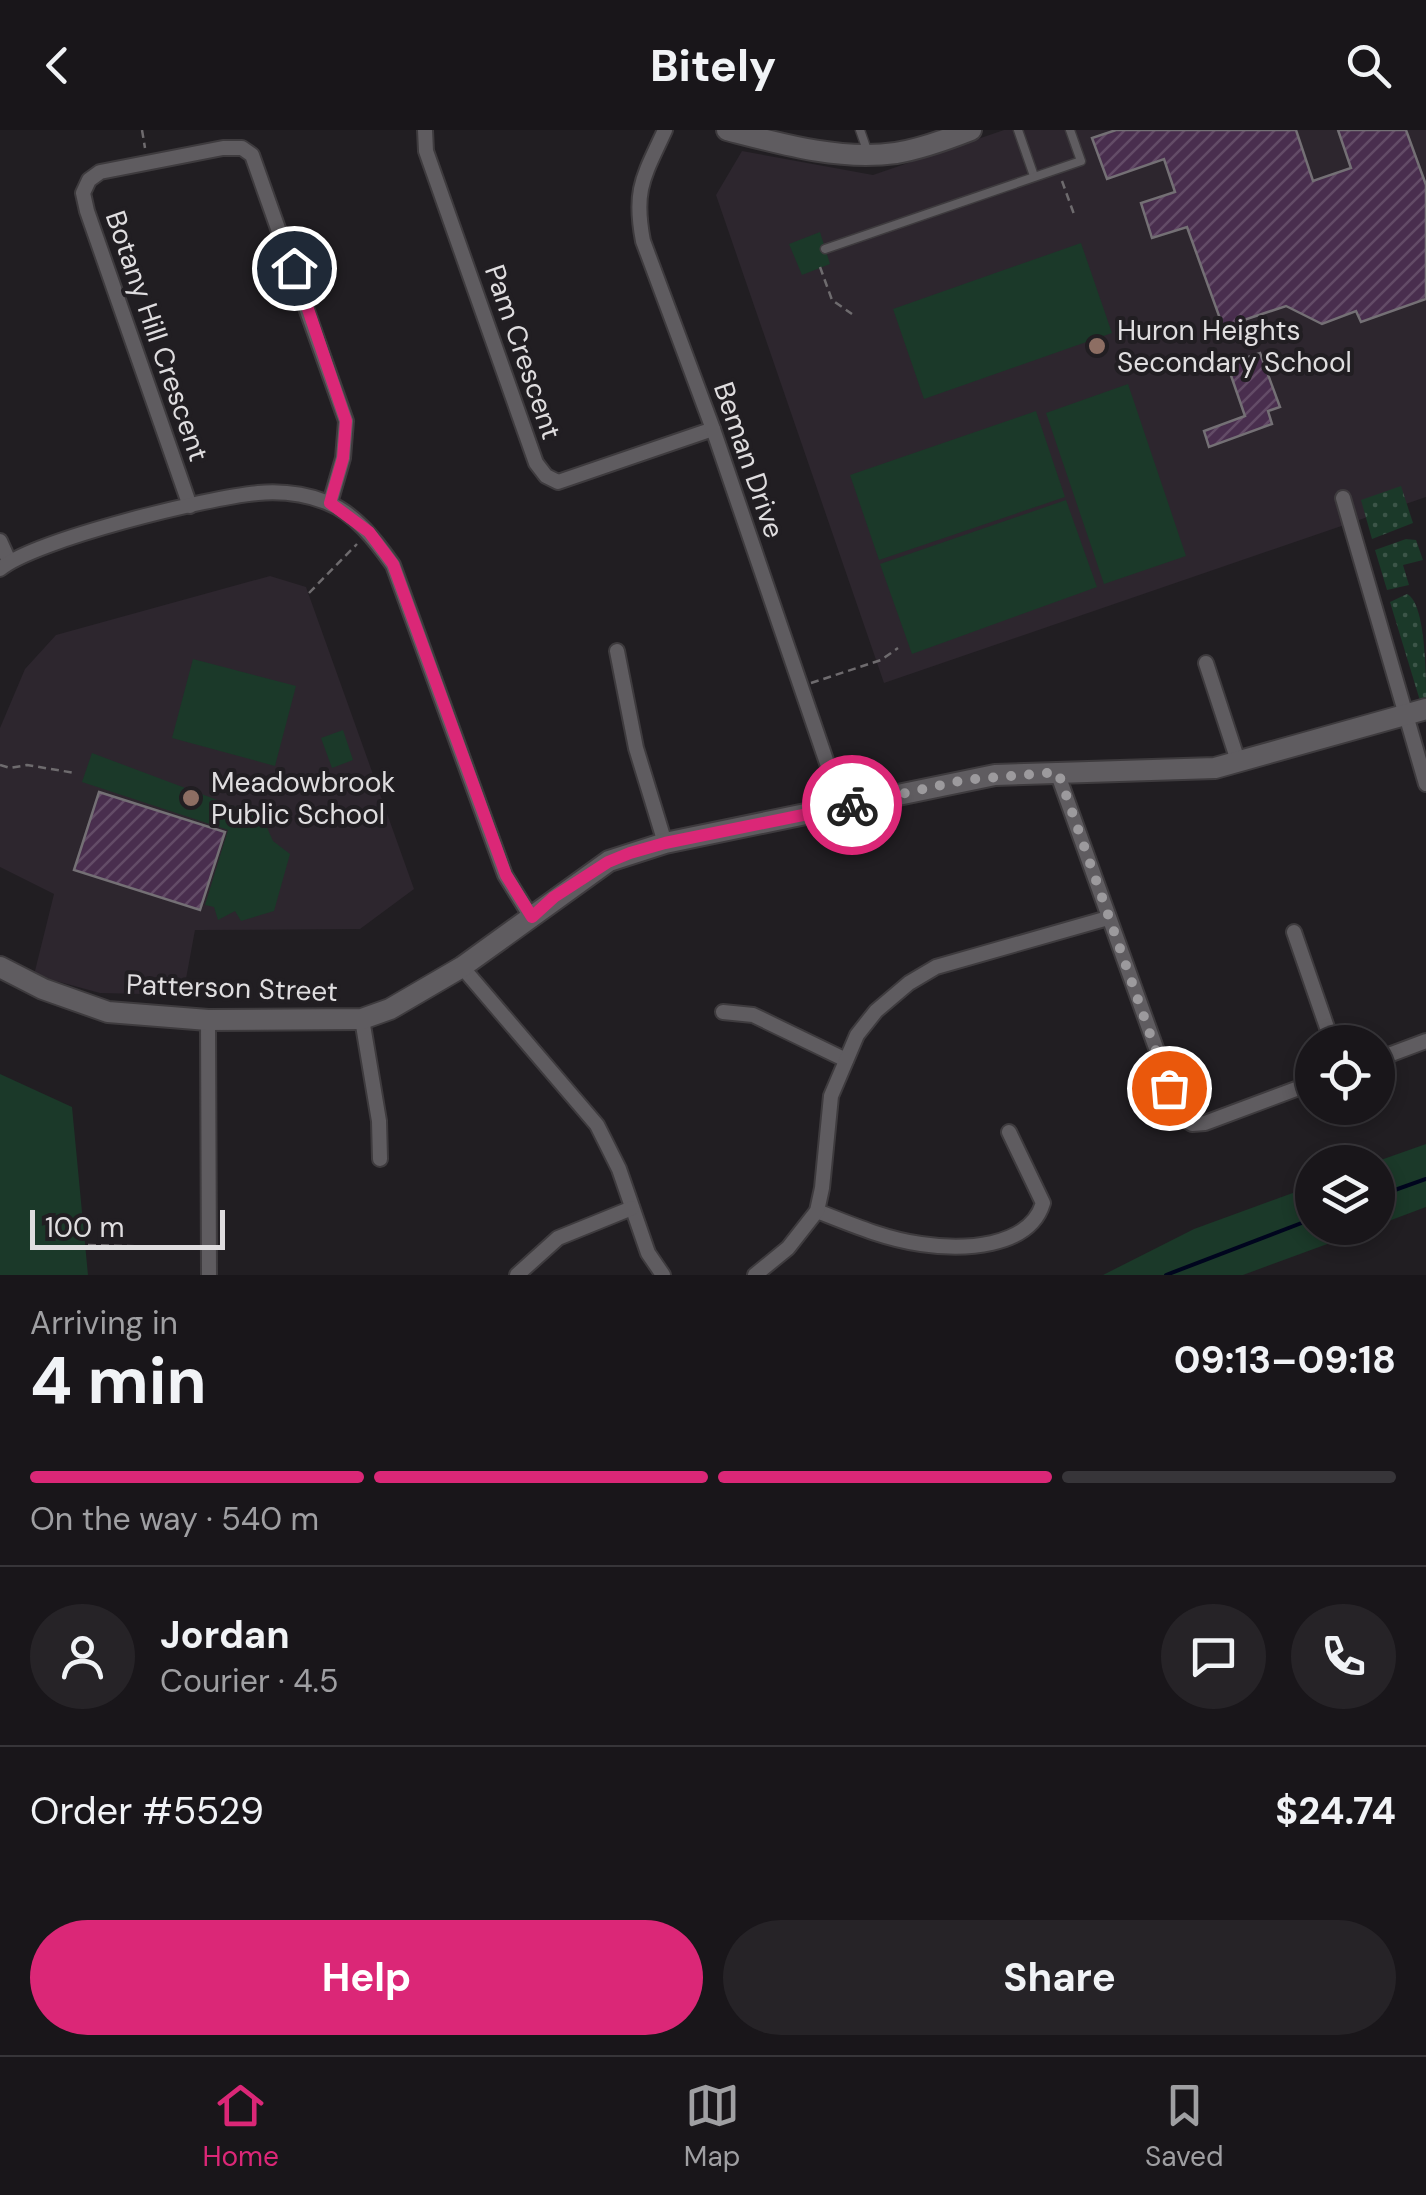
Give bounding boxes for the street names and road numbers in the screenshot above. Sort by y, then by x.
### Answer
street label: Botany Hill Crescent [97,206,217,466]
street label: Pam Crescent [476,260,570,444]
street label: Beman Drive [705,377,793,543]
street label: Patterson Street [126,966,338,1010]

